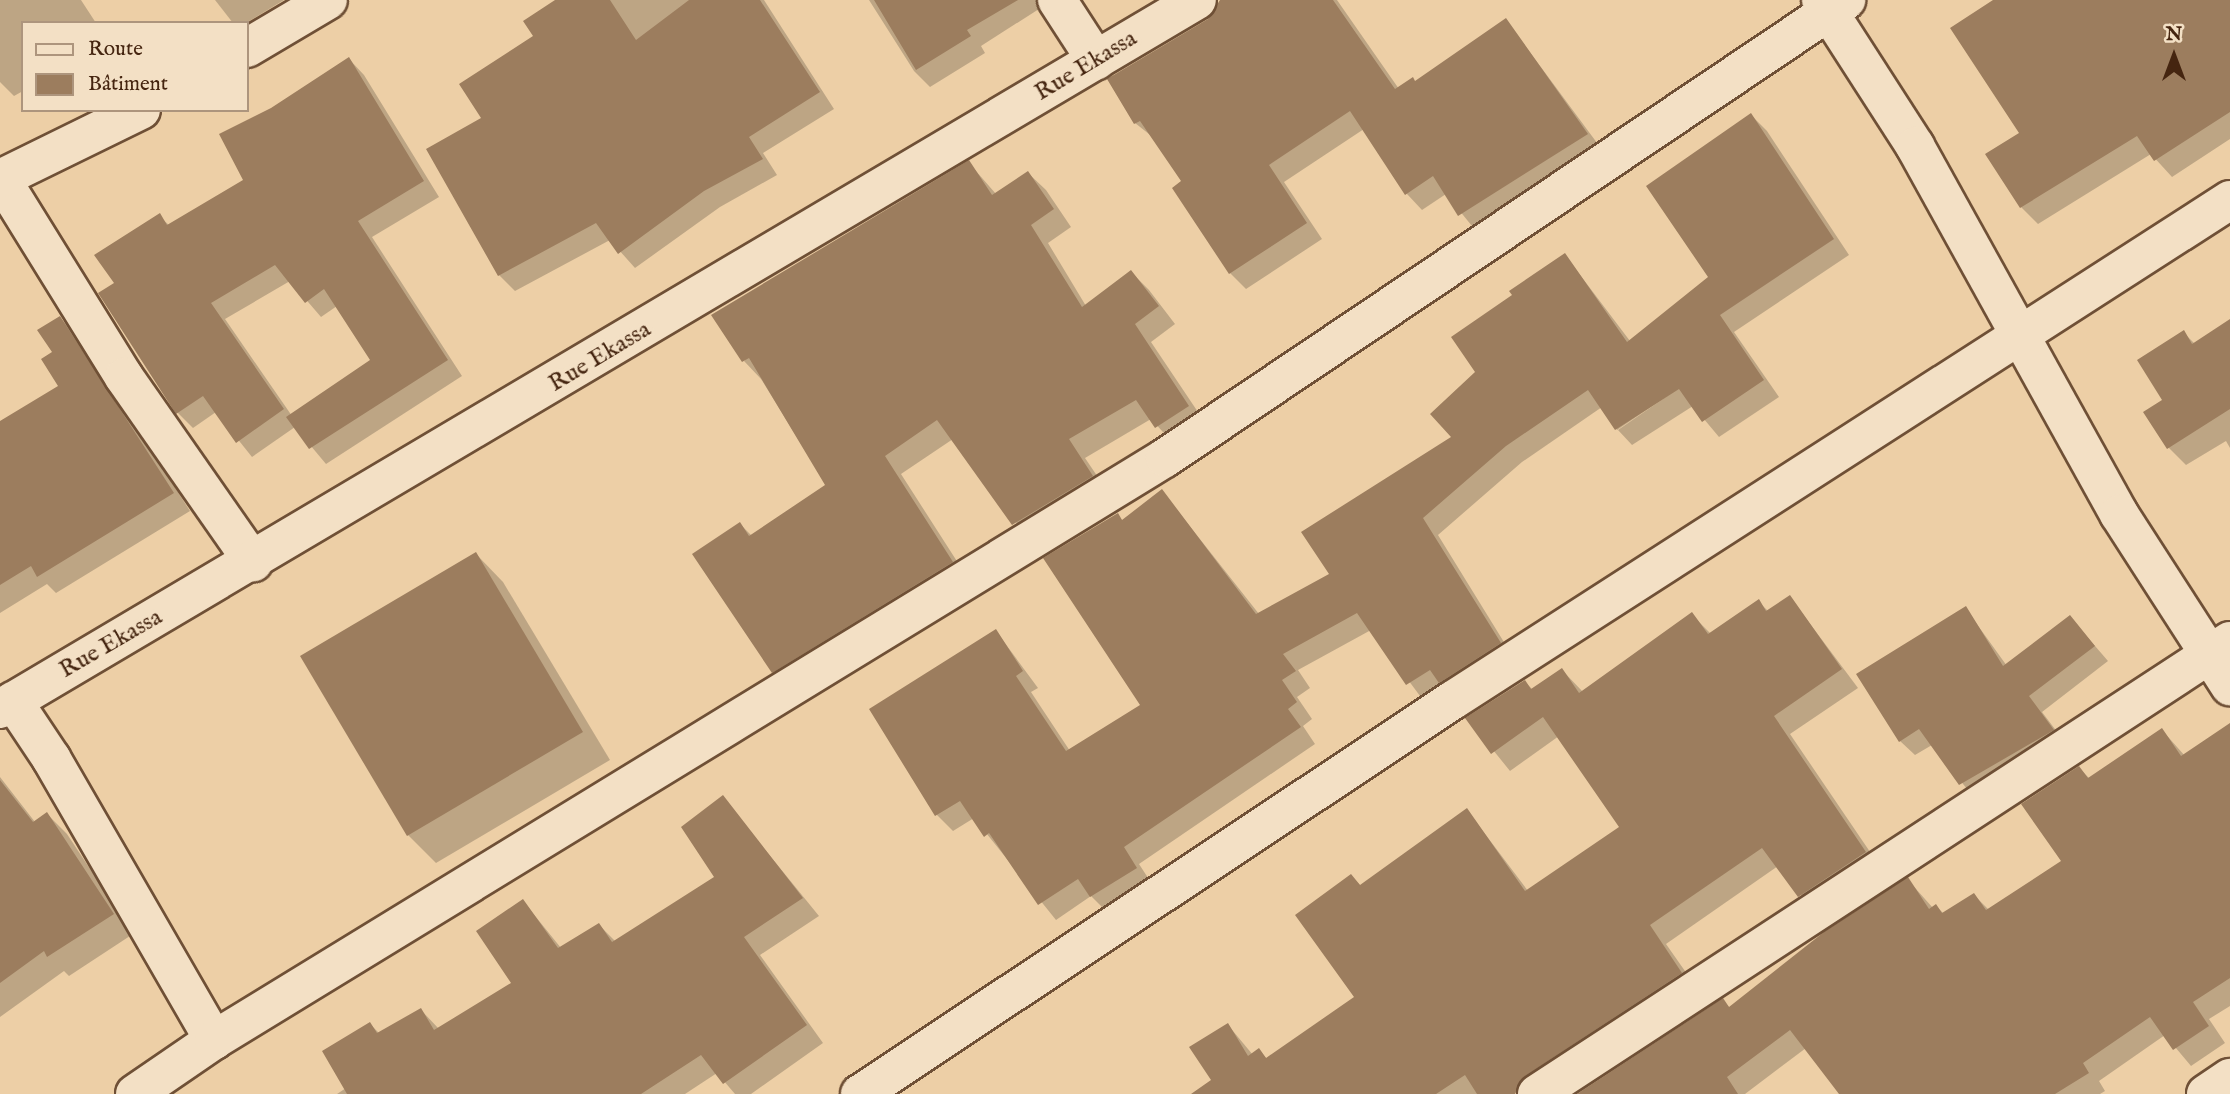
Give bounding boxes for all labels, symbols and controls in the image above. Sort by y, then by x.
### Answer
legend [21,21,248,112]
north arrow [2139,21,2209,91]
text: N [2166,23,2182,47]
street label: Rue Ekassa [1030,24,1142,108]
text: Route [88,36,143,63]
text: Bâtiment [88,71,168,98]
street label: Rue Ekassa [544,315,656,399]
street label: Rue Ekassa [54,603,168,685]

